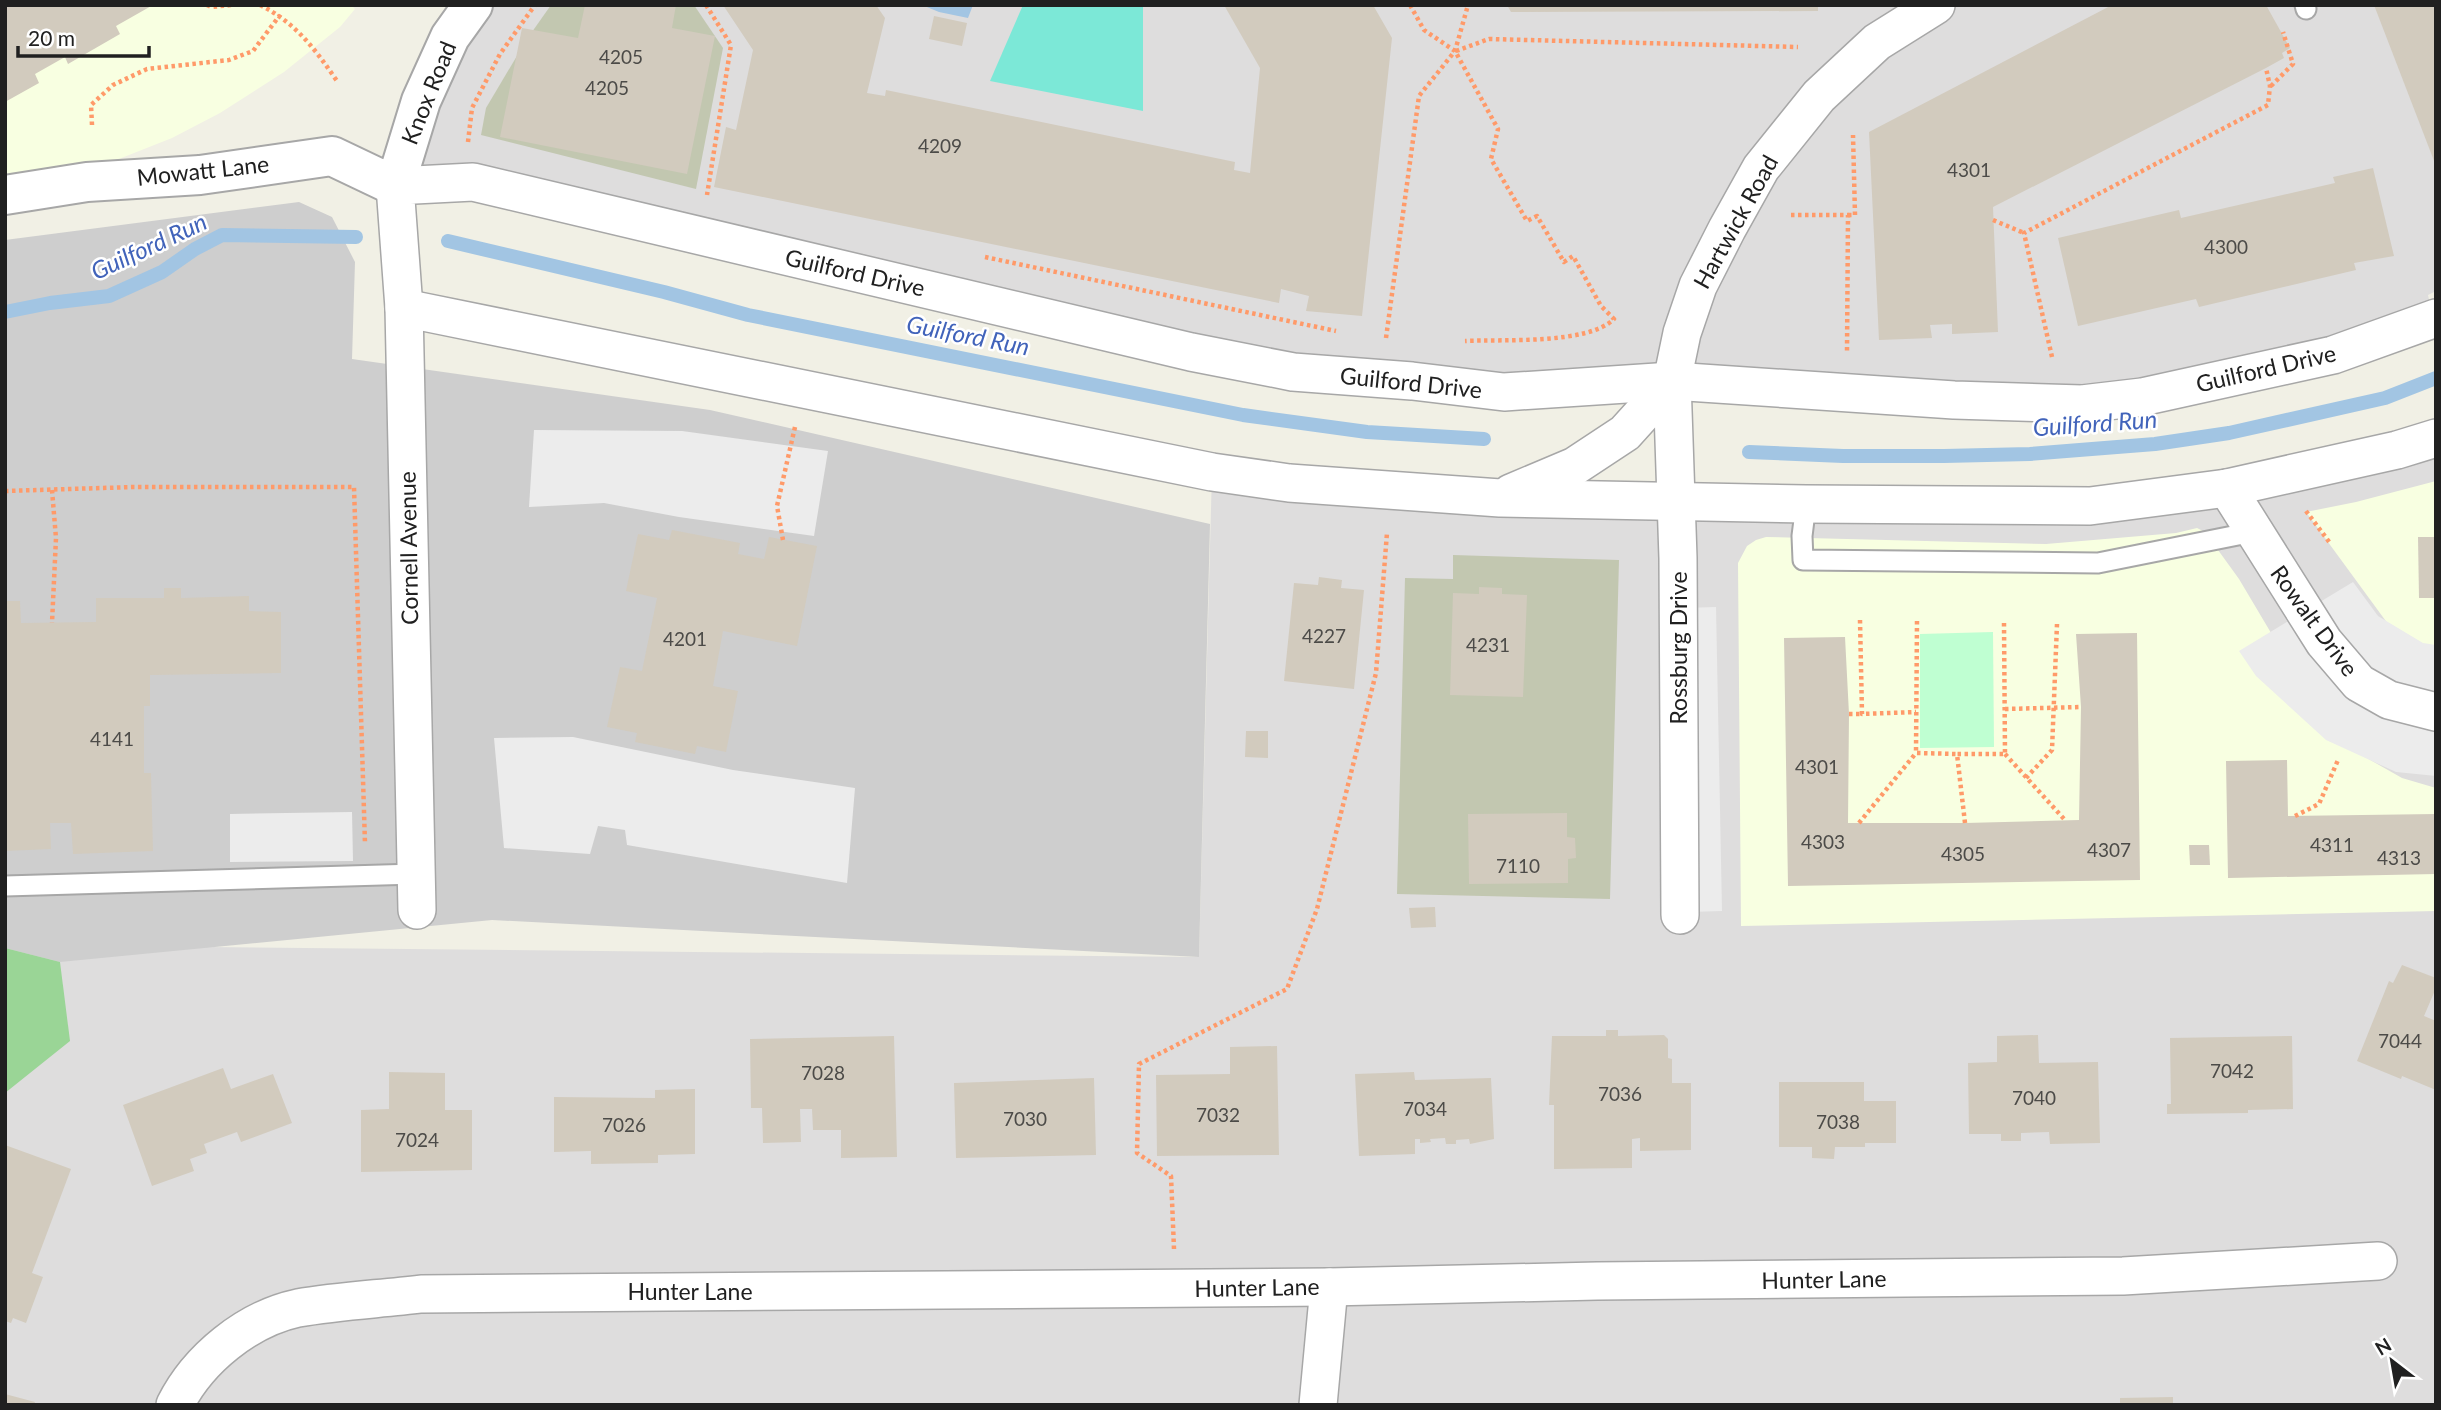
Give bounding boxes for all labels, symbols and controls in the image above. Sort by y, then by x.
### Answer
scale bar [18,14,149,58]
text: 20 m [28,25,75,50]
street label: Knox Road [395,37,461,148]
house number: 4205 [599,45,643,68]
house number: 4205 [585,76,629,99]
house number: 4209 [918,134,962,157]
street label: Mowatt Lane [135,149,270,191]
street label: Hartwick Road [1687,150,1783,293]
house number: 4301 [1947,158,1991,181]
water label: Guilford Run [86,206,211,285]
house number: 4300 [2204,235,2248,258]
street label: Guilford Drive [783,242,928,302]
water label: Guilford Run [904,308,1032,361]
street label: Guilford Drive [2193,338,2338,398]
street label: Guilford Drive [1339,361,1483,403]
water label: Guilford Run [2032,404,2158,441]
street label: Cornell Avenue [393,471,423,625]
street label: Rowalt Drive [2265,559,2364,681]
street label: Rossburg Drive [1664,571,1692,725]
house number: 4227 [1302,624,1346,647]
house number: 4201 [663,627,707,650]
house number: 4231 [1466,633,1510,656]
house number: 4141 [90,727,134,750]
house number: 4301 [1795,755,1839,778]
house number: 4303 [1801,830,1845,853]
house number: 4311 [2310,833,2354,856]
house number: 4307 [2087,838,2131,861]
house number: 4305 [1941,842,1985,865]
house number: 4313 [2377,846,2421,869]
house number: 7110 [1496,854,1540,877]
house number: 7044 [2378,1029,2422,1052]
house number: 7042 [2210,1059,2254,1082]
house number: 7028 [801,1061,845,1084]
house number: 7036 [1598,1082,1642,1105]
house number: 7040 [2012,1086,2056,1109]
house number: 7034 [1403,1097,1447,1120]
house number: 7032 [1196,1103,1240,1126]
house number: 7030 [1003,1107,1047,1130]
house number: 7038 [1816,1110,1860,1133]
house number: 7026 [602,1113,646,1136]
house number: 7024 [395,1128,439,1151]
street label: Hunter Lane [1761,1264,1887,1294]
street label: Hunter Lane [1194,1272,1320,1302]
street label: Hunter Lane [627,1277,753,1305]
north arrow [2357,1326,2427,1396]
text: N [2371,1332,2395,1360]

